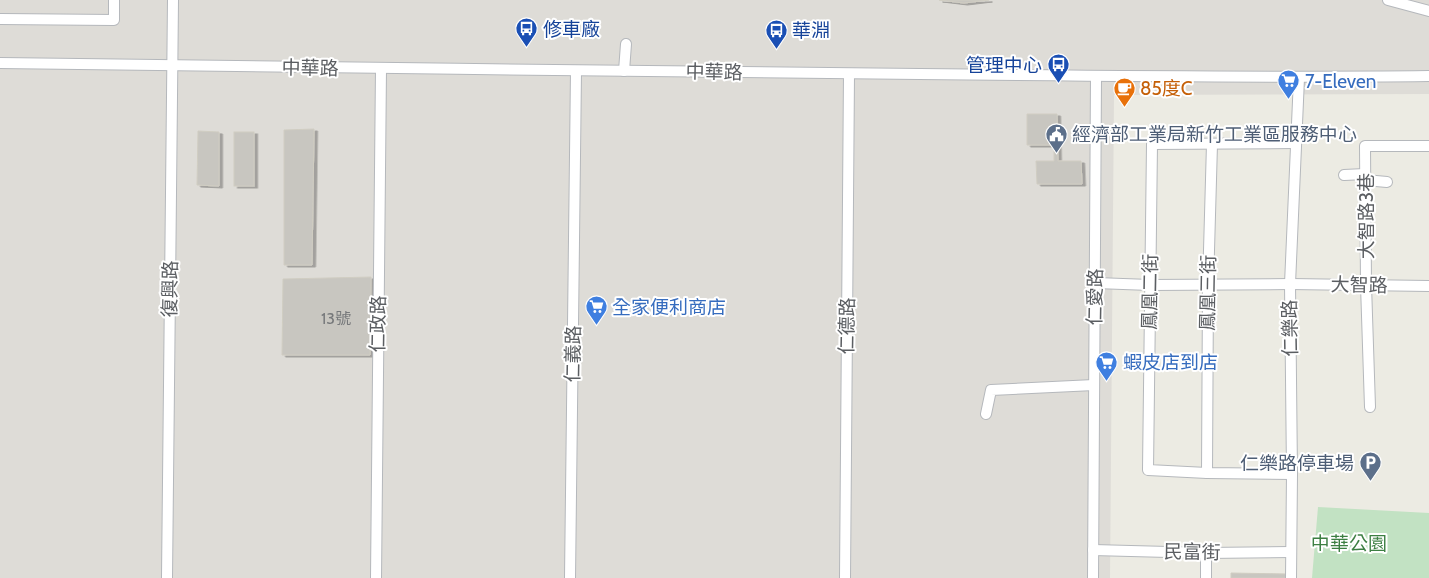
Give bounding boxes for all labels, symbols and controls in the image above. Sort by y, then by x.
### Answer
bus stop icon: 修車廠 [515,17,539,48]
place label: 修車廠 [543,18,600,41]
bus stop icon: 華淵 [764,18,788,49]
place label: 華淵 [792,19,830,42]
bus stop icon: 管理中心 [1046,53,1070,84]
place label: 管理中心 [966,54,1042,77]
street label: 中華路 [281,56,339,80]
street label: 中華路 [685,60,743,84]
supermarket icon: 7-Eleven [1277,69,1301,100]
place label: 7-Eleven [1305,70,1376,93]
cafe icon: 85度C [1112,76,1136,107]
place label: 85度C [1140,77,1193,100]
public building icon: 經濟部工業局新竹工業區服務中心 [1044,122,1068,153]
place label: 經濟部工業局新竹工業區服務中心 [1072,123,1357,146]
street label: 大智路3巷 [1355,173,1378,259]
street label: 鳳凰二街 [1138,254,1162,330]
street label: 鳳凰三街 [1196,255,1220,331]
street label: 復興路 [158,260,182,318]
street label: 仁愛路 [1083,268,1107,326]
street label: 大智路 [1330,273,1388,297]
street label: 仁政路 [366,295,390,353]
supermarket icon: 全家便利商店 [584,295,608,326]
place label: 全家便利商店 [612,296,726,319]
street label: 仁德路 [835,297,859,355]
street label: 仁樂路 [1278,299,1302,357]
house number: 13號 [321,309,351,328]
street label: 仁義路 [561,325,585,383]
supermarket icon: 蝦皮店到店 [1095,350,1119,381]
place label: 蝦皮店到店 [1123,351,1218,374]
parking icon: 仁樂路停車場 [1358,451,1382,482]
place label: 仁樂路停車場 [1240,452,1354,475]
park label: 中華公園 [1311,532,1387,555]
street label: 民富街 [1163,540,1221,564]

